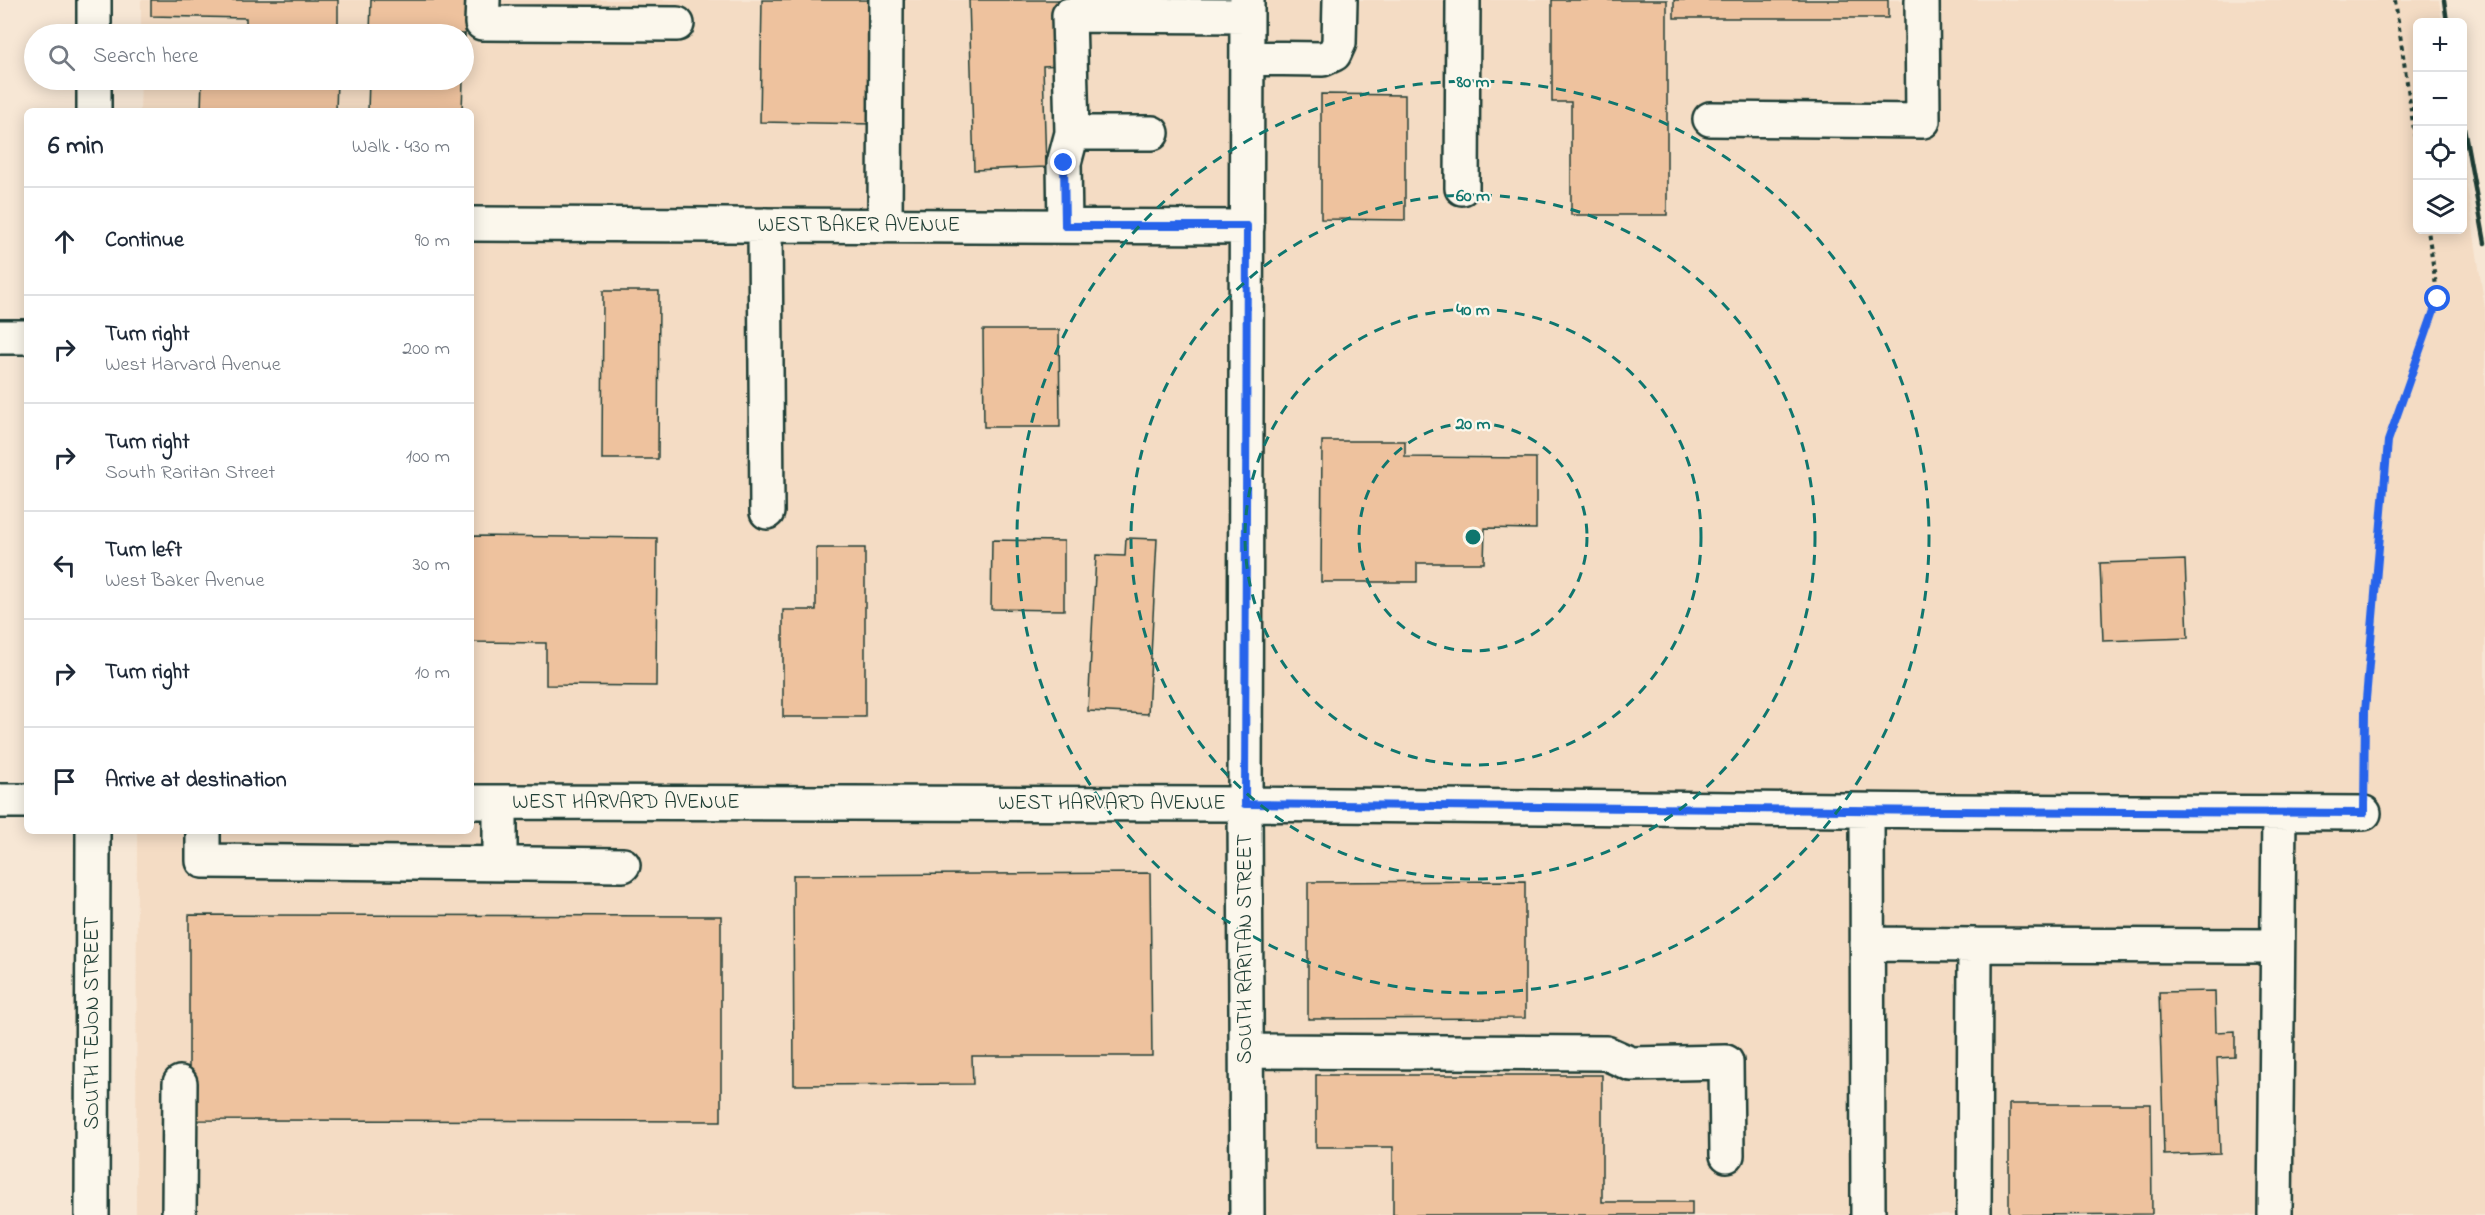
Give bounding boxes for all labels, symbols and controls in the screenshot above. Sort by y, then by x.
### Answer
map controls [2413,18,2467,234]
button: + [2413,18,2467,72]
search box [24,24,474,90]
icon: search [45,41,78,74]
text: Search here [93,41,198,73]
text: 80 m [1456,70,1490,96]
button: − [2413,72,2467,126]
button: locate [2413,126,2467,180]
text: 6 min [48,128,104,166]
text: Walk · 430 m [352,133,450,162]
route end [1050,149,1076,175]
button: layers [2413,180,2467,234]
text: 60 m [1456,184,1490,210]
street label: WEST BAKER AVENUE [758,211,960,241]
icon: ahead [48,225,81,258]
text: Continue [105,225,184,257]
text: 90 m [415,227,450,256]
route start [2424,285,2450,311]
text: 40 m [1456,298,1490,324]
text: Turn right [105,319,190,351]
icon: right [48,333,81,366]
text: 200 m [402,335,450,364]
text: West Harvard Avenue [105,351,281,380]
text: 20 m [1454,412,1491,438]
text: Turn right [105,427,190,459]
icon: right [48,441,81,474]
text: 100 m [406,443,450,472]
text: South Raritan Street [105,459,275,488]
centre of rings [1463,527,1483,547]
text: Turn left [105,535,182,567]
icon: left [48,549,81,582]
text: 30 m [413,551,450,580]
text: West Baker Avenue [105,567,264,596]
icon: right [48,657,81,690]
text: Turn right [105,657,190,689]
text: 10 m [414,659,450,688]
icon: arrive [48,765,81,798]
text: Arrive at destination [105,765,287,797]
street label: WEST HARVARD AVENUE [512,788,740,818]
street label: WEST HARVARD AVENUE [998,789,1226,819]
street label: SOUTH RARITAN STREET [1231,834,1261,1064]
street label: SOUTH TEJON STREET [78,917,108,1129]

